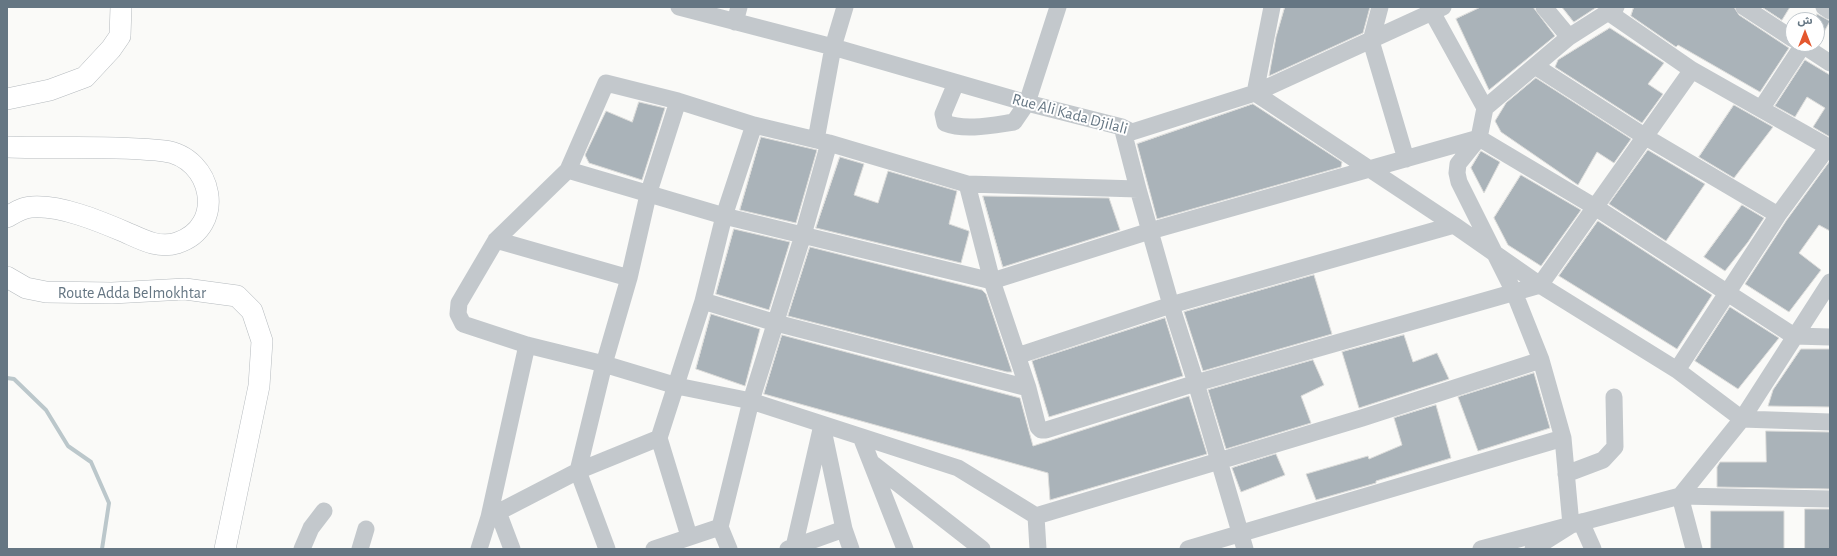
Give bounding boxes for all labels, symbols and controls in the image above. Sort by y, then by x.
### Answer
north arrow [1785,12,1825,52]
text: ش [1797,15,1813,26]
street label: Rue Ali Kada Djilali [1010,89,1130,139]
street label: Route Adda Belmokhtar [58,283,206,303]

